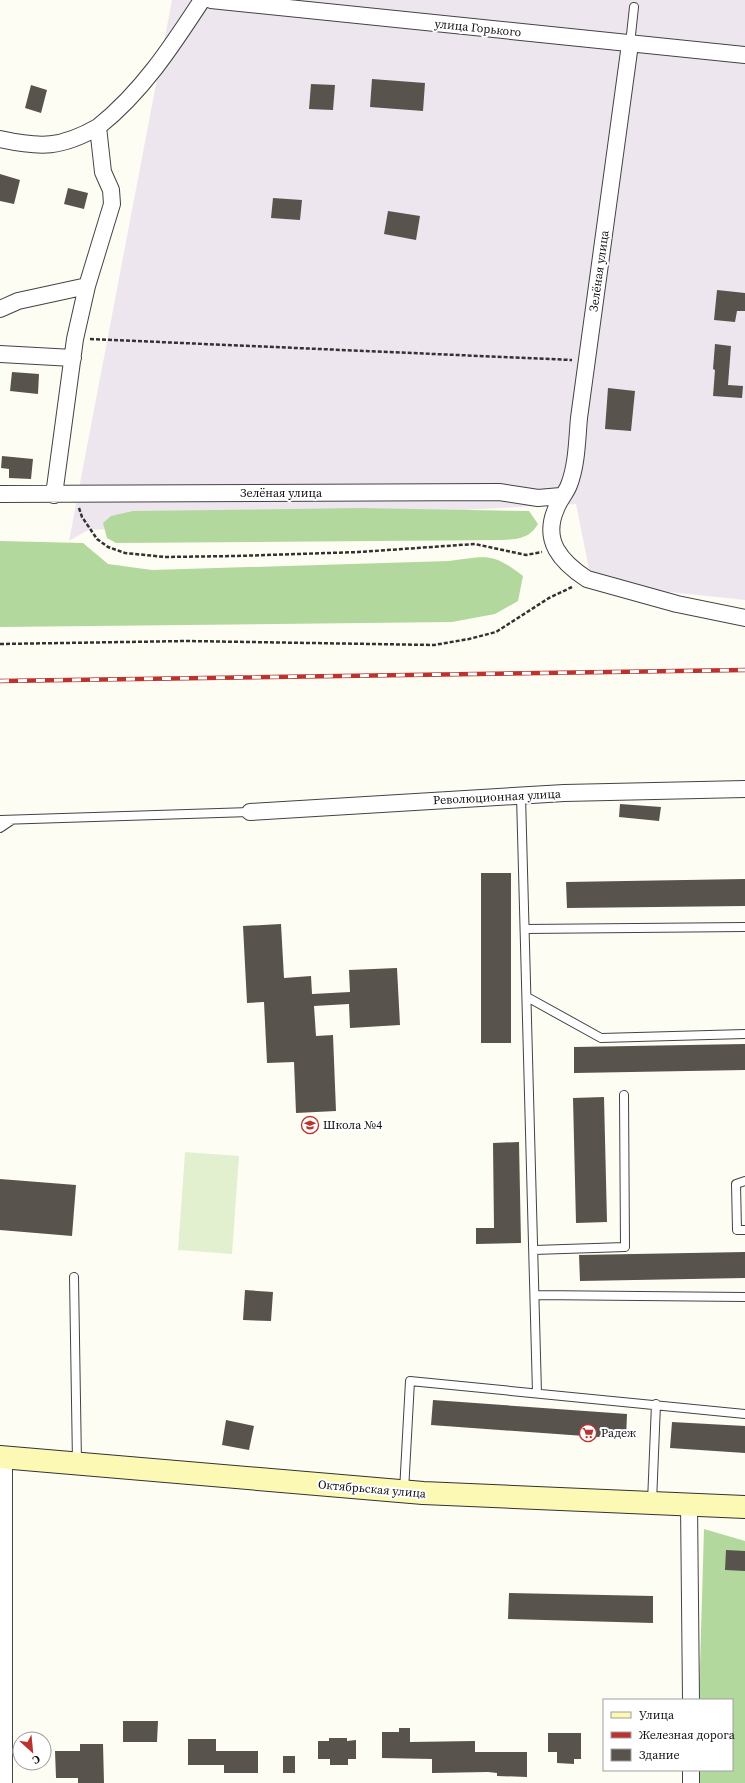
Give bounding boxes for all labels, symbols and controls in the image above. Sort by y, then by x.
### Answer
street label: улица Горького [434,16,522,41]
street label: Зелёная улица [585,228,613,313]
street label: Зелёная улица [240,485,323,501]
street label: Революционная улица [433,786,562,808]
school or university icon: Школа №4 [300,1115,320,1135]
place label: Школа №4 [323,1117,382,1133]
supermarket icon: Радеж [578,1423,598,1443]
place label: Радеж [601,1425,636,1441]
street label: Октябрьская улица [317,1476,428,1502]
legend [603,1699,733,1771]
text: Улица [639,1707,675,1723]
text: Железная дорога [639,1727,736,1743]
north arrow [12,1731,52,1771]
text: Здание [639,1747,680,1763]
text: С [30,1751,43,1768]

